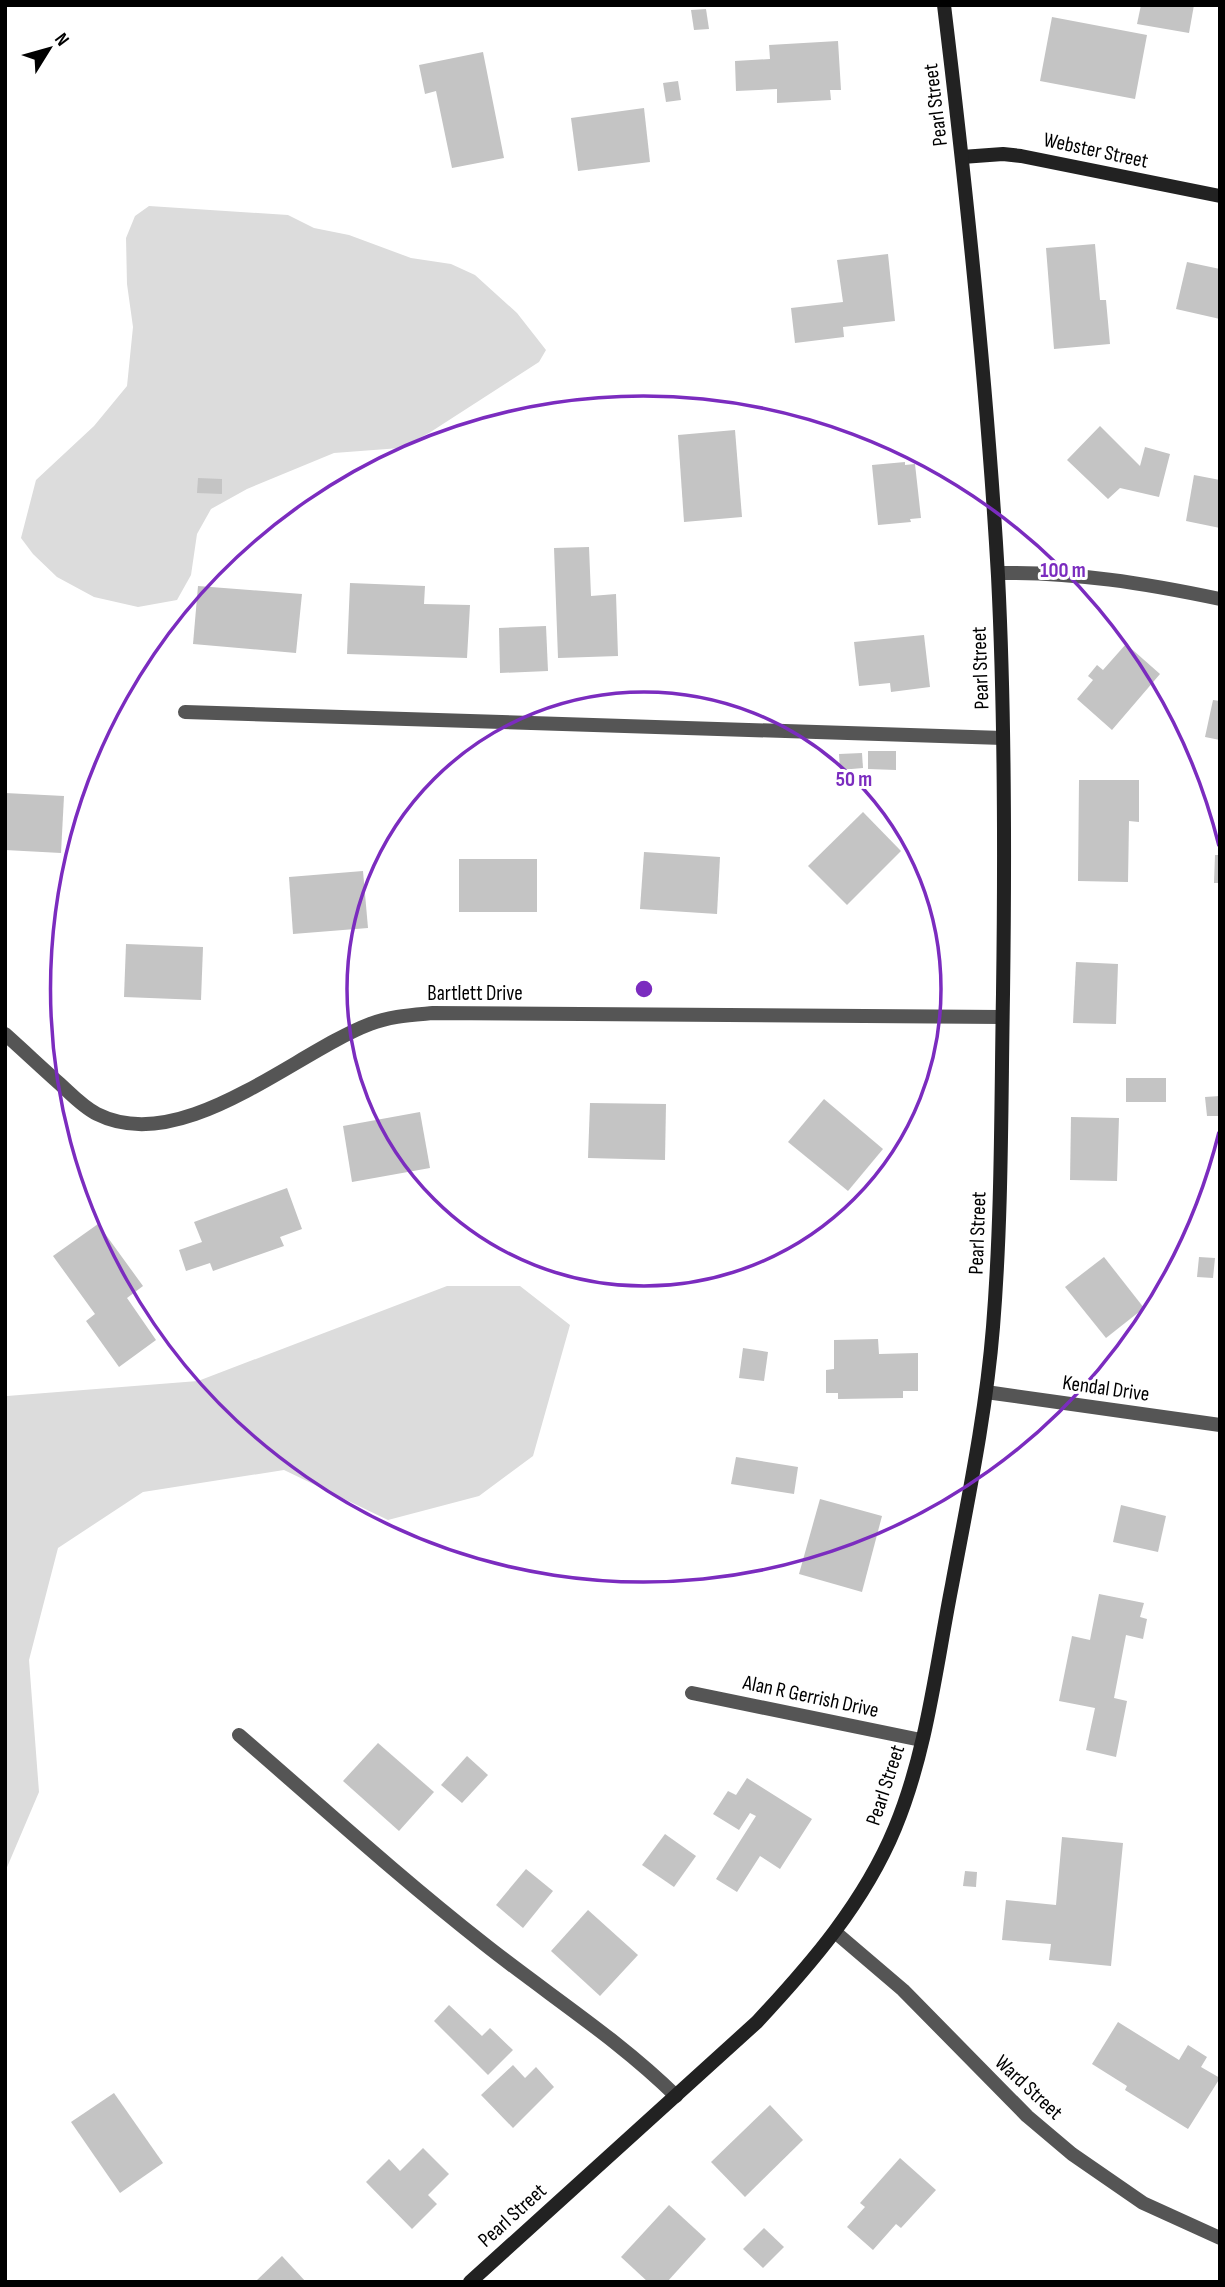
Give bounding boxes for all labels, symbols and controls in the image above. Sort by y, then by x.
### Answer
north arrow [14,14,84,84]
text: N [49,29,74,51]
street label: Pearl Street [918,62,953,148]
street label: Webster Street [1041,127,1151,174]
text: 100 m [1040,558,1086,583]
street label: Pearl Street [967,626,994,710]
text: 50 m [836,767,872,792]
centre of rings [632,977,656,1001]
street label: Bartlett Drive [427,981,523,1006]
street label: Pearl Street [964,1191,991,1275]
street label: Kendal Drive [1061,1370,1151,1407]
street label: Alan R Gerrish Drive [740,1670,881,1723]
street label: Pearl Street [861,1742,910,1828]
street label: Ward Street [990,2050,1068,2125]
street label: Pearl Street [473,2178,552,2252]

